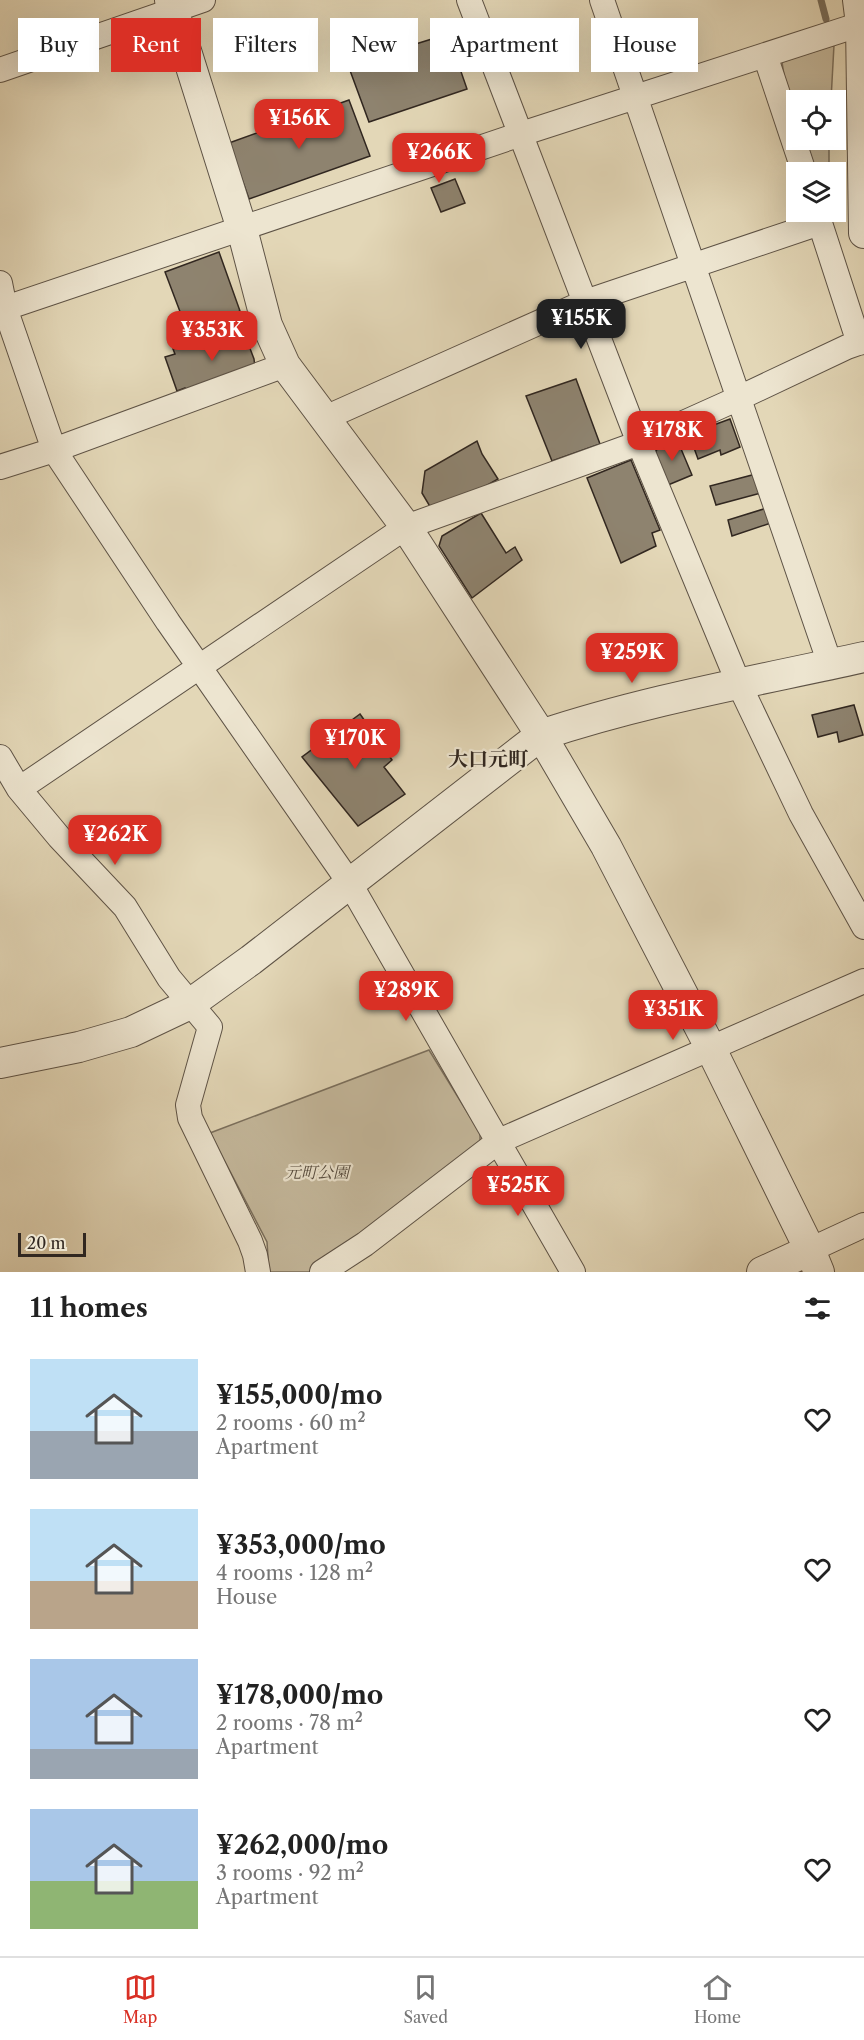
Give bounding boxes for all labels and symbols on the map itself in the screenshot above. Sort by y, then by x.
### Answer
pin: ¥156K [257,99,341,150]
pin: ¥266K [397,133,481,184]
pin: ¥155K [539,299,623,350]
pin: ¥353K [170,311,254,362]
pin: ¥178K [630,411,714,462]
pin: ¥259K [590,633,674,684]
pin: ¥170K [313,719,397,770]
district label: 大口元町 [448,747,529,771]
pin: ¥262K [73,815,157,866]
pin: ¥289K [364,971,448,1022]
pin: ¥351K [631,990,715,1041]
park label: 元町公園 [285,1162,352,1182]
pin: ¥525K [476,1166,560,1217]
scale bar [18,1230,86,1258]

